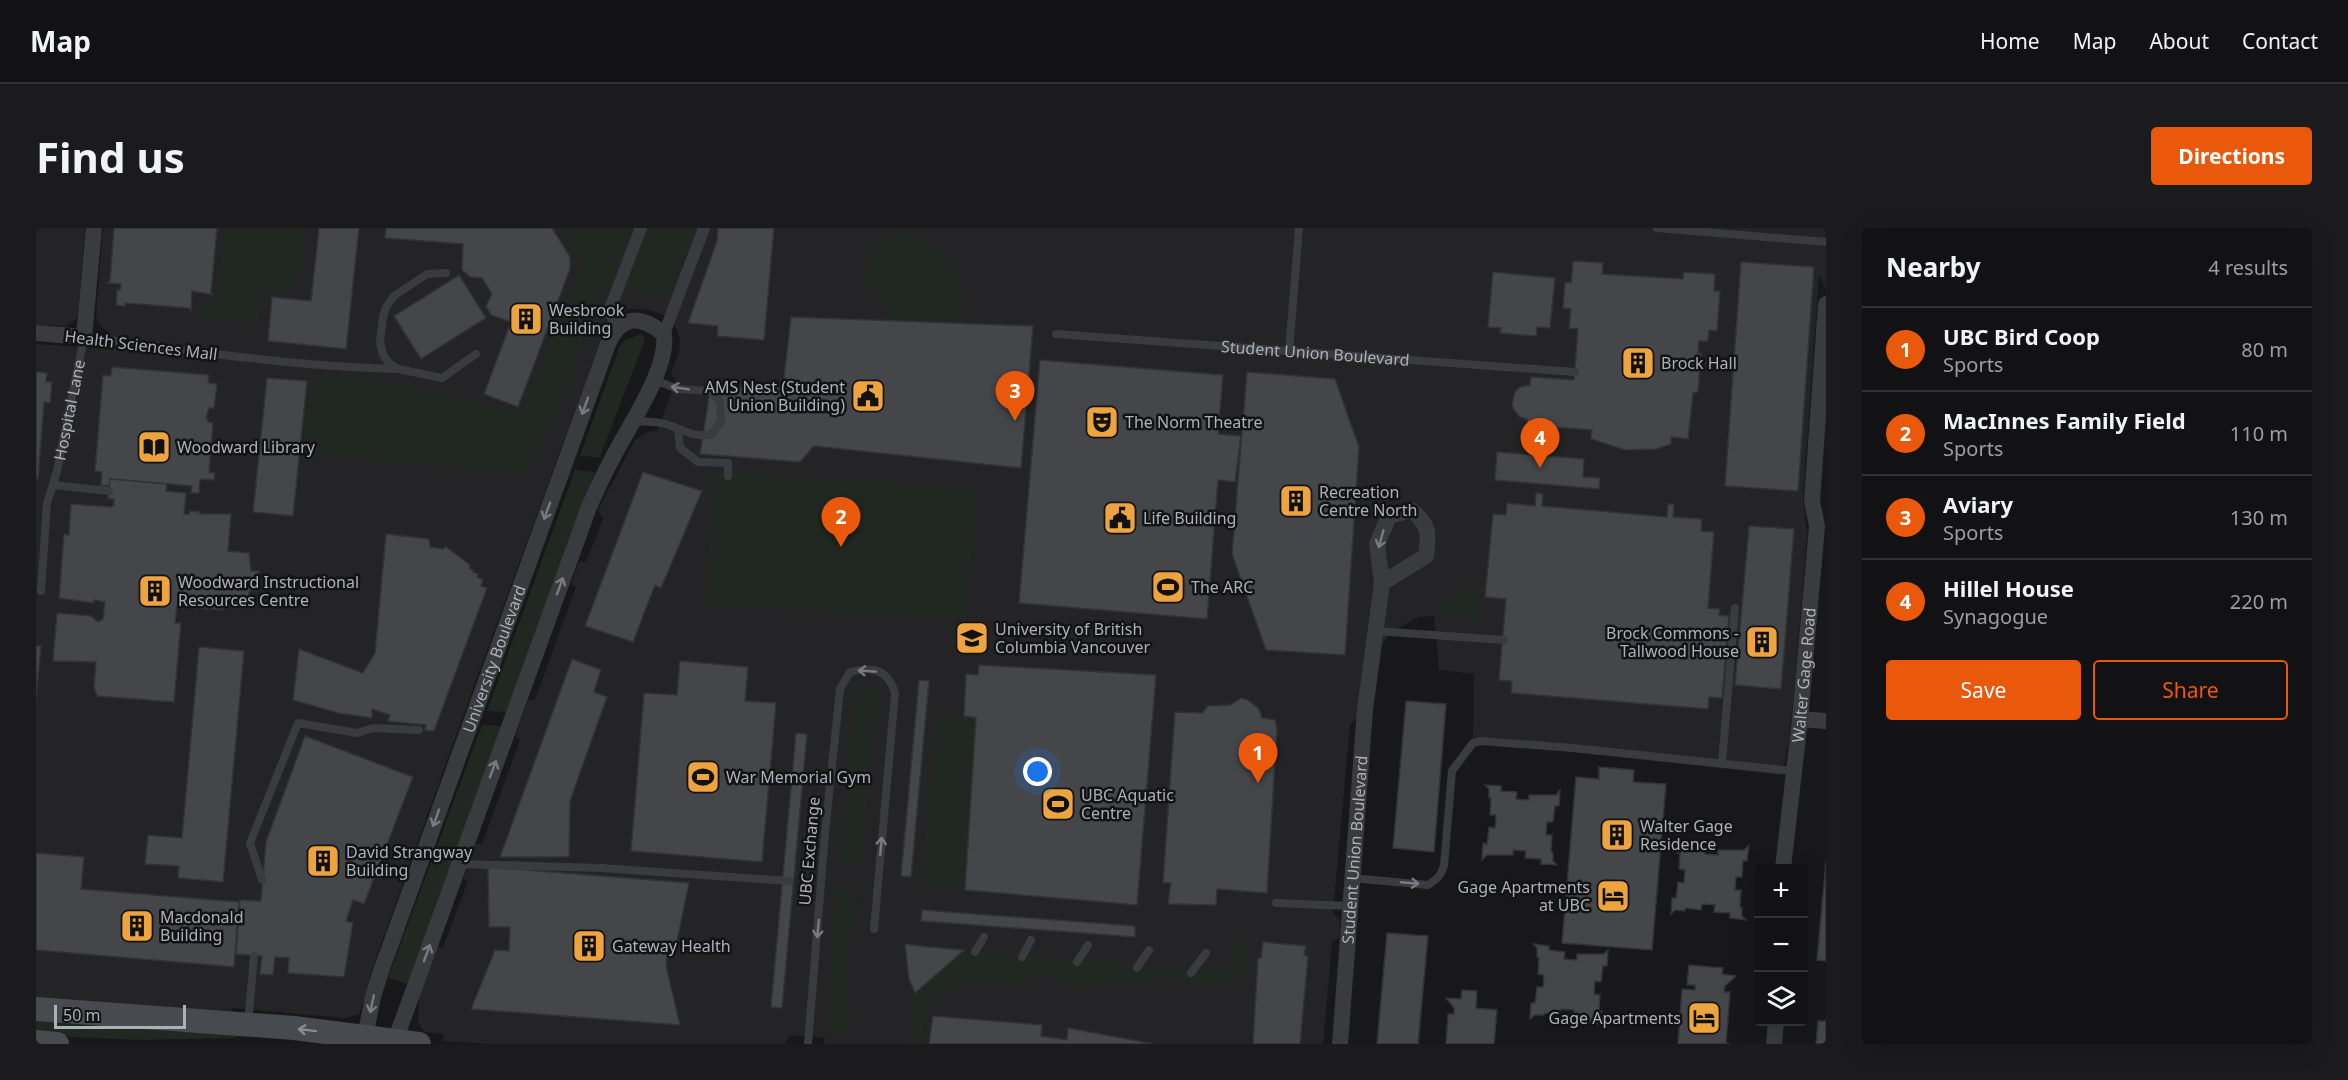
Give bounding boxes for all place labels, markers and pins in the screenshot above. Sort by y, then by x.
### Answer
place label: Wesbrook Building [549,299,625,339]
building icon: Wesbrook Building [508,301,544,337]
building icon: Brock Hall [1620,345,1656,381]
place label: Brock Hall [1661,352,1737,374]
pin: 3 [996,372,1034,421]
place label: AMS Nest (Student Union Building) [705,376,845,416]
public building icon: AMS Nest (Student Union Building) [850,378,886,414]
theatre icon: The Norm Theatre [1084,404,1120,440]
place label: The Norm Theatre [1125,411,1262,433]
pin: 4 [1520,418,1560,468]
library icon: Woodward Library [136,429,172,465]
place label: Woodward Library [177,436,316,458]
place label: Recreation Centre North [1319,481,1417,521]
building icon: Recreation Centre North [1278,483,1314,519]
pin: 2 [822,498,860,547]
public building icon: Life Building [1102,500,1138,536]
place label: Life Building [1143,507,1236,529]
sports icon: The ARC [1150,569,1186,605]
place label: Woodward Instructional Resources Centre [178,571,359,611]
building icon: Woodward Instructional Resources Centre [137,573,173,609]
place label: The ARC [1191,576,1253,598]
place label: University of British Columbia Vancouver [995,618,1150,658]
school or university icon: University of British Columbia Vancouver [954,620,990,656]
place label: Brock Commons - Tallwood House [1606,622,1739,662]
building icon: Brock Commons - Tallwood House [1744,624,1780,660]
pin: 1 [1238,734,1278,783]
sports icon: War Memorial Gym [685,759,721,795]
place label: War Memorial Gym [726,766,871,788]
place label: UBC Aquatic Centre [1081,784,1174,824]
sports icon: UBC Aquatic Centre [1040,786,1076,822]
place label: Walter Gage Residence [1640,815,1733,855]
building icon: Walter Gage Residence [1599,817,1635,853]
place label: David Strangway Building [346,841,473,881]
building icon: David Strangway Building [305,843,341,879]
place label: Gage Apartments at UBC [1458,876,1590,916]
hotel icon: Gage Apartments at UBC [1595,878,1631,914]
place label: Macdonald Building [160,906,244,946]
building icon: Macdonald Building [119,908,155,944]
building icon: Gateway Health [571,928,607,964]
place label: Gateway Health [612,935,731,957]
hotel icon: Gage Apartments [1686,1000,1722,1036]
place label: Gage Apartments [1549,1007,1681,1029]

